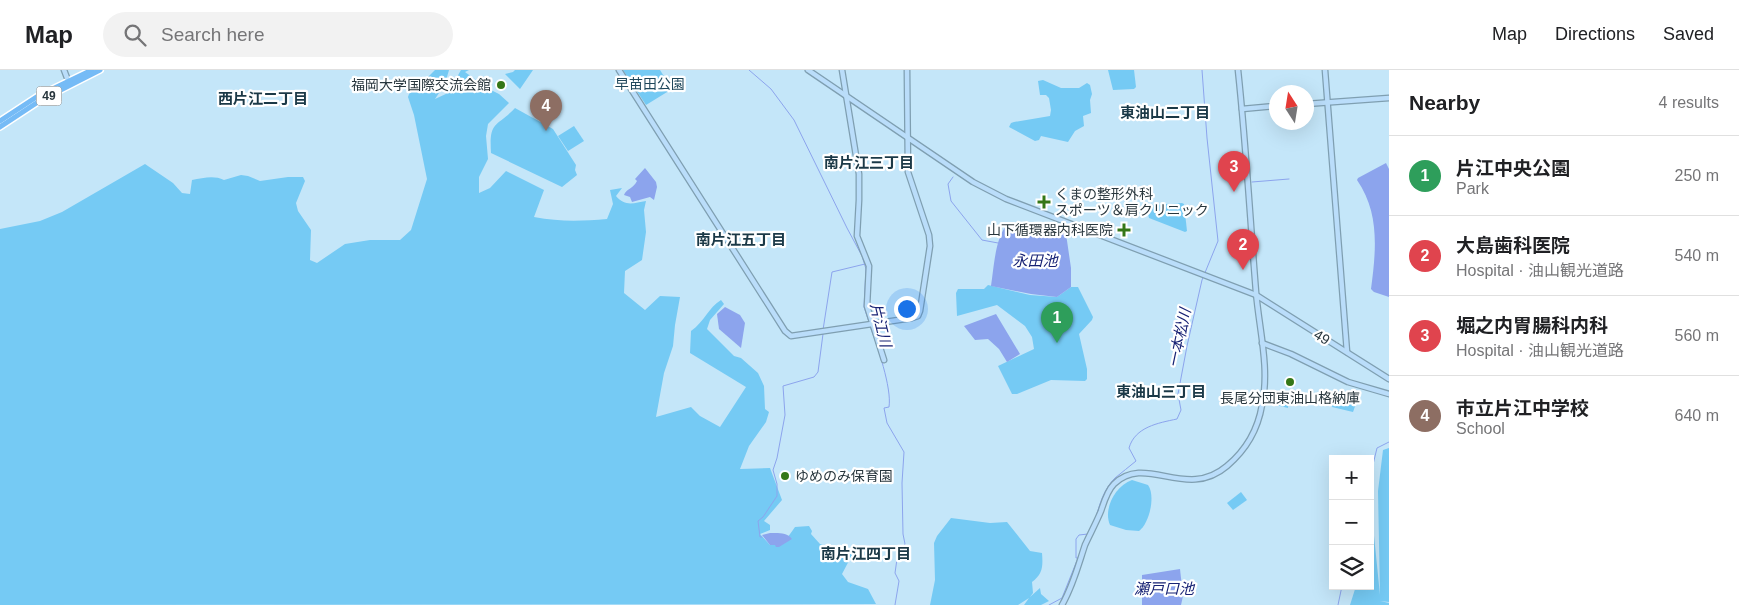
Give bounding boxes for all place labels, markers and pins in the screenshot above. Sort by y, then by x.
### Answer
place label: 福岡大学国際交流会館 [351,77,491,93]
marker: 福岡大学国際交流会館 [495,79,507,91]
pin: 4 [530,90,562,131]
pin: 3 [1218,151,1250,192]
place label: くまの整形外科 スポーツ＆肩クリニック [1055,186,1209,218]
marker: くまの整形外科 スポーツ＆肩クリニック [1037,195,1051,209]
place label: 山下循環器内科医院 [987,222,1113,238]
marker: 山下循環器内科医院 [1117,223,1131,237]
pin: 2 [1227,229,1259,270]
pin: 1 [1041,302,1073,343]
marker: 長尾分団東油山格納庫 [1284,376,1296,388]
place label: 長尾分団東油山格納庫 [1220,390,1360,406]
place label: ゆめのみ保育園 [795,468,893,484]
marker: ゆめのみ保育園 [779,470,791,482]

